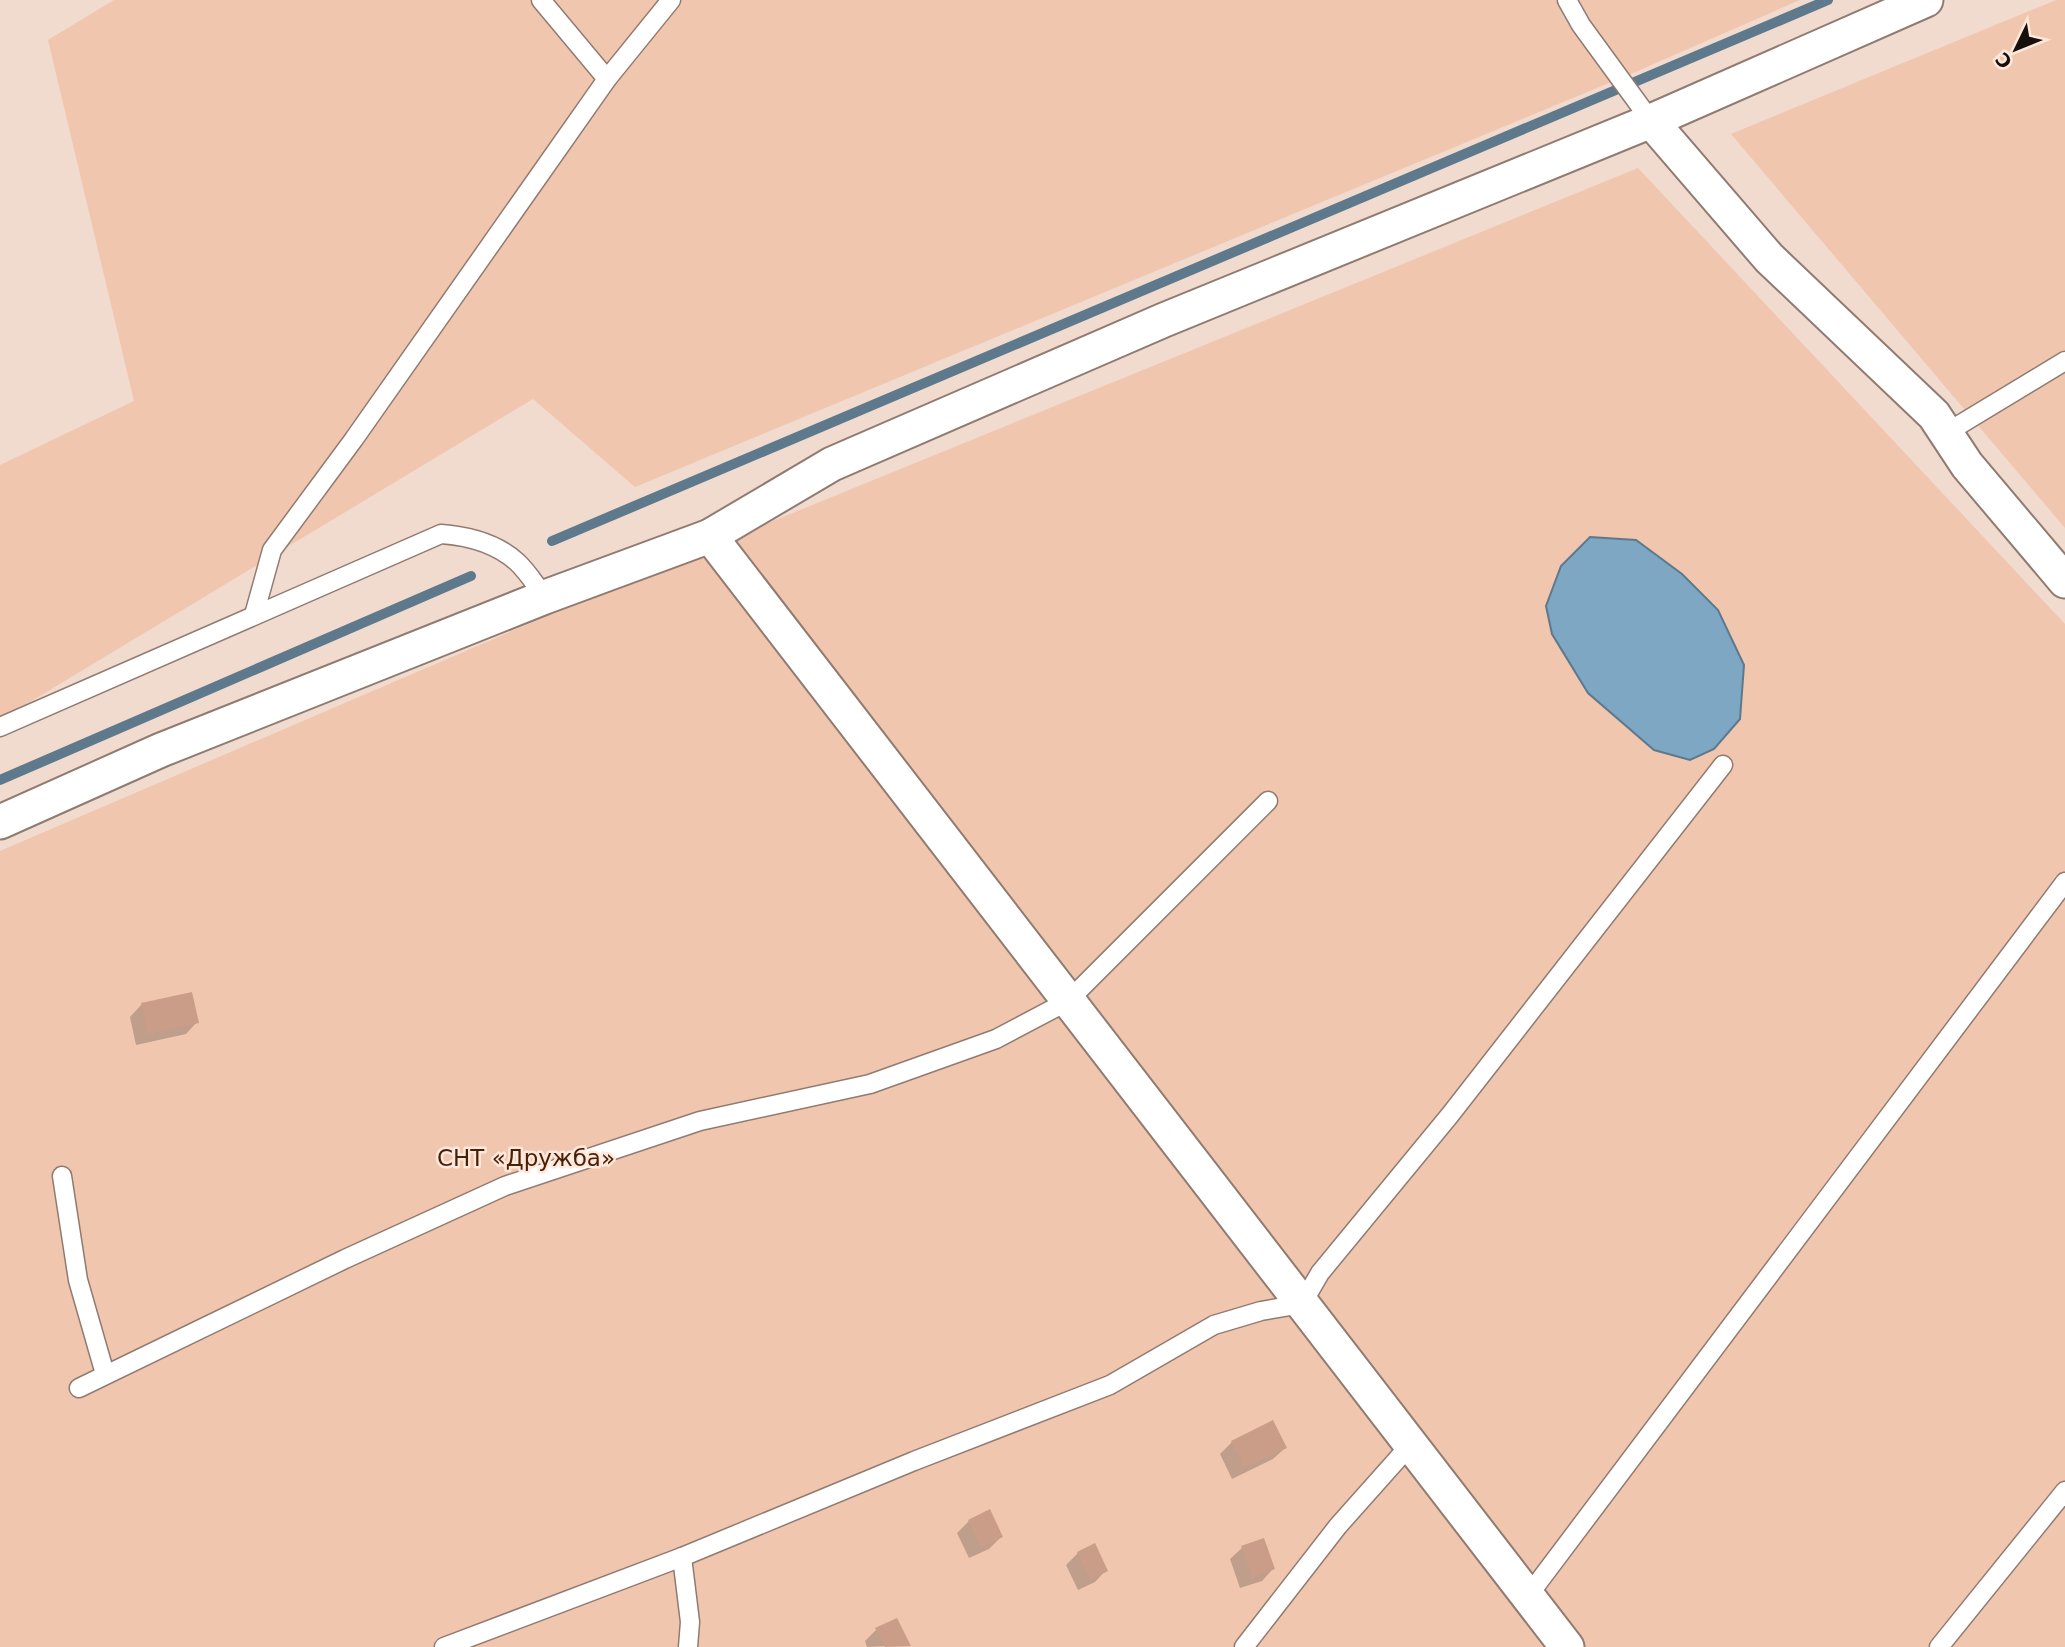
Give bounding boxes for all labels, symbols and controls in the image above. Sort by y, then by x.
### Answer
north arrow [1981,14,2051,84]
text: С [1991,48,2016,73]
park label: СНТ «Дружба» [437,1145,615,1171]

